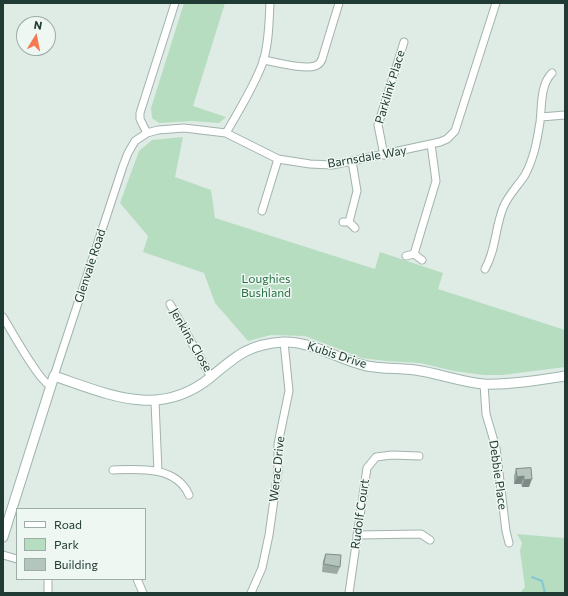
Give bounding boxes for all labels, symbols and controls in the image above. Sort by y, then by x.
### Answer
north arrow [16,16,56,56]
text: N [33,18,43,32]
street label: Parklink Place [372,49,408,125]
street label: Barnsdale Way [326,143,408,171]
street label: Glenvale Road [71,227,109,305]
park label: Loughies Bushland [241,272,291,300]
street label: Jenkins Close [167,306,215,374]
street label: Kubis Drive [306,339,368,371]
street label: Werac Drive [266,435,288,503]
street label: Debbie Place [486,439,510,511]
street label: Rudolf Court [348,478,372,550]
legend [16,508,146,580]
text: Road [54,517,82,531]
text: Park [54,537,79,551]
text: Building [54,557,98,571]

